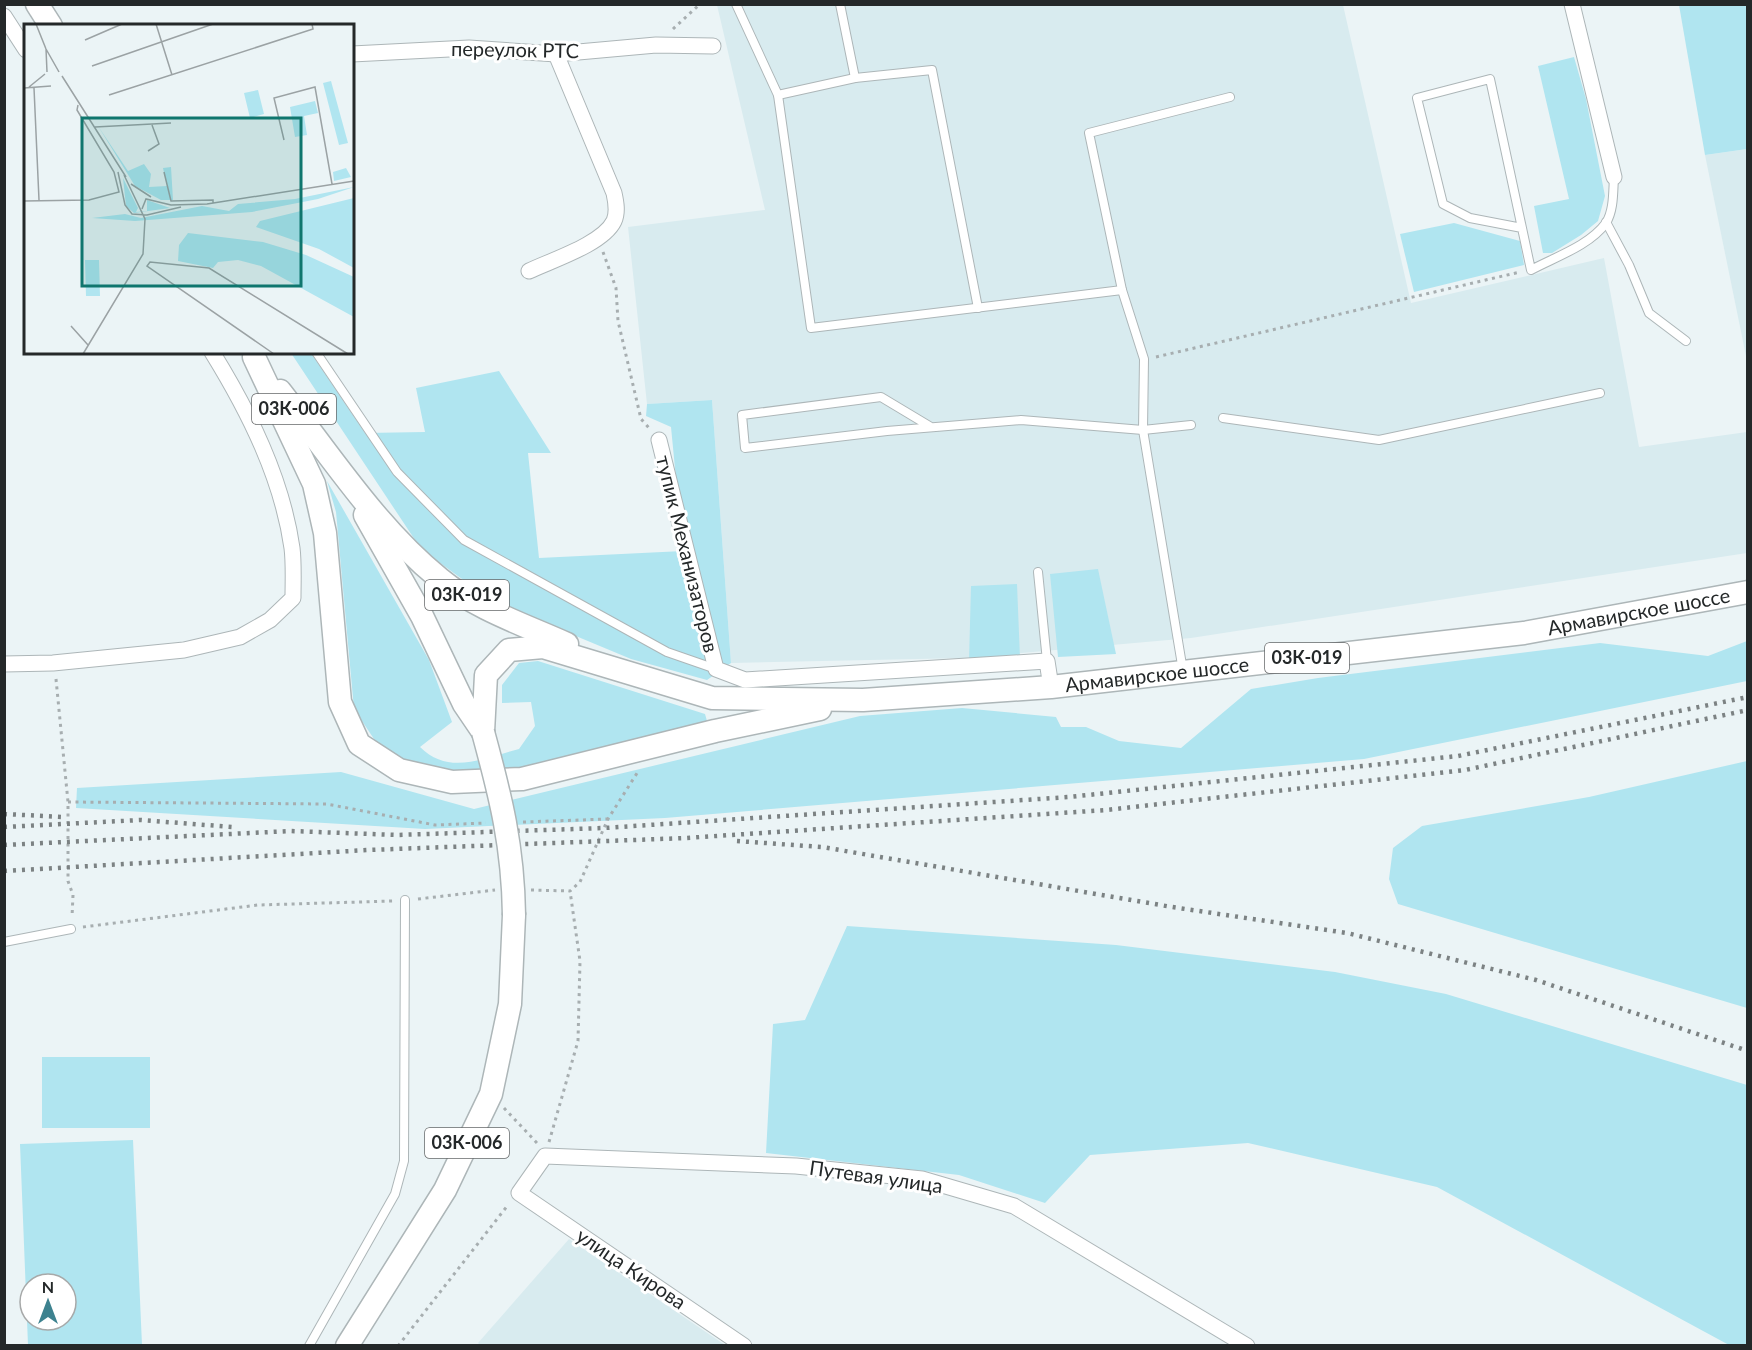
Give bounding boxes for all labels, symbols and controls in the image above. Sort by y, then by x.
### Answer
inset map [24,24,354,354]
street label: переулок РТС [451,36,579,62]
road number: 03К-006 [252,394,336,424]
street label: тупик Механизаторов [652,453,724,655]
road number: 03К-019 [425,580,509,610]
street label: Армавирское шоссе [1545,583,1732,639]
road number: 03К-019 [1265,643,1349,673]
street label: Армавирское шоссе [1064,651,1250,696]
road number: 03К-006 [425,1128,509,1158]
street label: Путевая улица [808,1155,944,1197]
street label: улица Кирова [572,1223,691,1314]
north arrow [18,1272,78,1332]
text: N [42,1277,54,1296]

